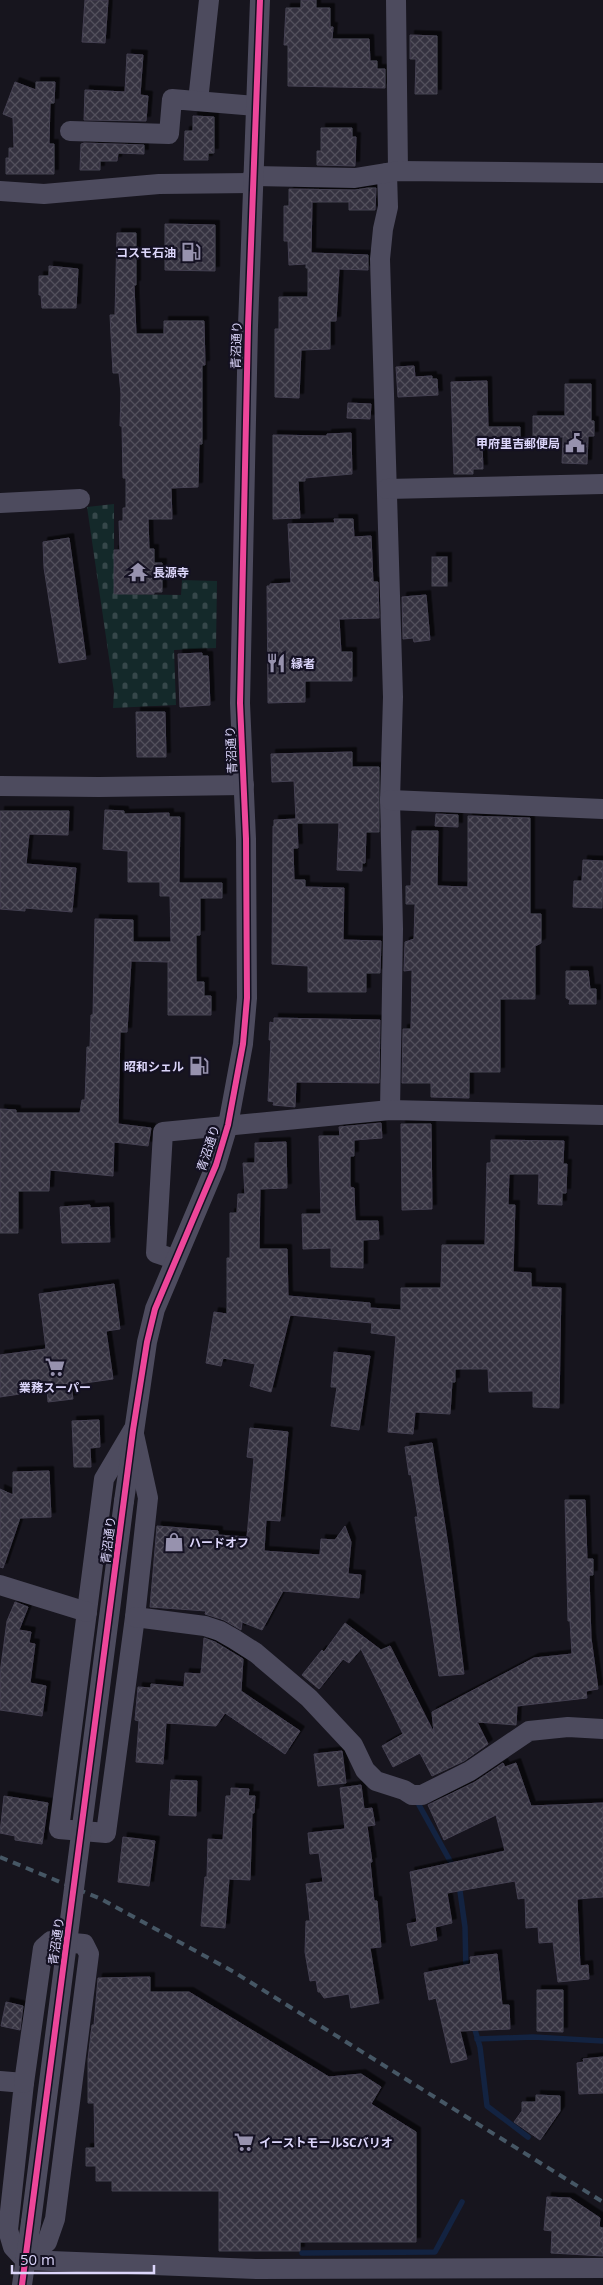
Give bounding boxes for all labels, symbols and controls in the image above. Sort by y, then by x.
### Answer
fuel station icon: コスモ石油 [180,241,202,263]
place label: コスモ石油 [116,244,176,261]
street label: 青沼通り [227,321,245,369]
public building icon: 甲府里吉郵便局 [564,432,586,454]
place label: 甲府里吉郵便局 [476,435,560,452]
temple icon: 長源寺 [127,561,149,583]
place label: 長源寺 [153,564,189,581]
restaurant icon: 縁者 [265,652,287,674]
place label: 縁者 [291,655,315,672]
street label: 青沼通り [221,726,241,774]
fuel station icon: 昭和シェル [188,1055,210,1077]
place label: 昭和シェル [124,1058,184,1075]
street label: 青沼通り [192,1123,224,1173]
supermarket icon: 業務スーパー [44,1356,66,1378]
place label: 業務スーパー [19,1379,91,1396]
street label: 青沼通り [97,1515,119,1565]
shop icon: ハードオフ [163,1531,185,1553]
place label: ハードオフ [189,1534,249,1551]
street label: 青沼通り [44,1916,68,1966]
supermarket icon: イーストモールSCバリオ [233,2131,255,2153]
place label: イーストモールSCバリオ [259,2134,393,2151]
scale bar [12,2242,155,2274]
text: 50 m [20,2249,55,2269]

